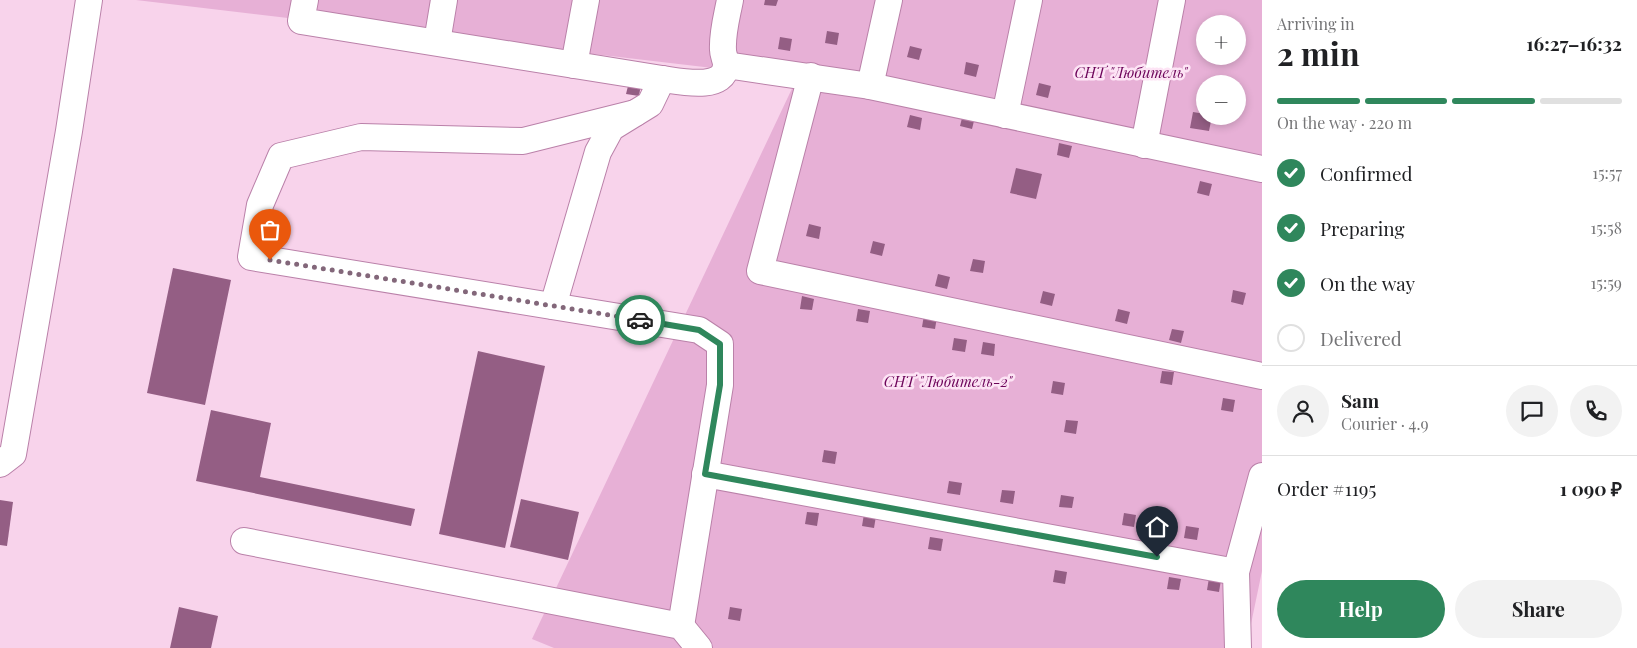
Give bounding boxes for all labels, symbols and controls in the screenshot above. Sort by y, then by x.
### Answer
text: Arriving in [1277,13,1355,34]
map controls [1196,15,1246,125]
button: + [1196,15,1246,65]
text: 16:27–16:32 [1526,30,1622,56]
text: 2 min [1277,31,1360,74]
park label: СНТ "Любитель" [1075,62,1189,82]
button: − [1196,75,1246,125]
text: On the way · 220 m [1277,112,1412,133]
icon: check [1277,159,1305,187]
text: Confirmed [1320,160,1413,186]
text: 15:57 [1592,162,1622,183]
pin [249,209,291,260]
icon: check [1277,214,1305,242]
text: Preparing [1320,215,1405,241]
icon: bag [256,216,284,244]
text: 15:58 [1590,217,1622,238]
icon: check [1277,269,1305,297]
text: On the way [1320,270,1415,296]
text: 15:59 [1591,272,1622,293]
courier [615,295,665,345]
icon: car [626,306,654,334]
text: Delivered [1320,325,1402,351]
park label: СНТ "Любитель-2" [884,371,1014,391]
button: person [1277,385,1329,437]
button: chat [1506,385,1558,437]
button: phone [1570,385,1622,437]
text: Sam [1341,387,1379,413]
text: Courier · 4.9 [1341,413,1429,434]
text: Order #1195 [1277,475,1376,501]
text: 1 090 ₽ [1560,475,1622,501]
pin [1136,506,1178,557]
icon: home [1143,513,1171,541]
button: Help [1277,580,1445,638]
button: Share [1455,580,1622,638]

